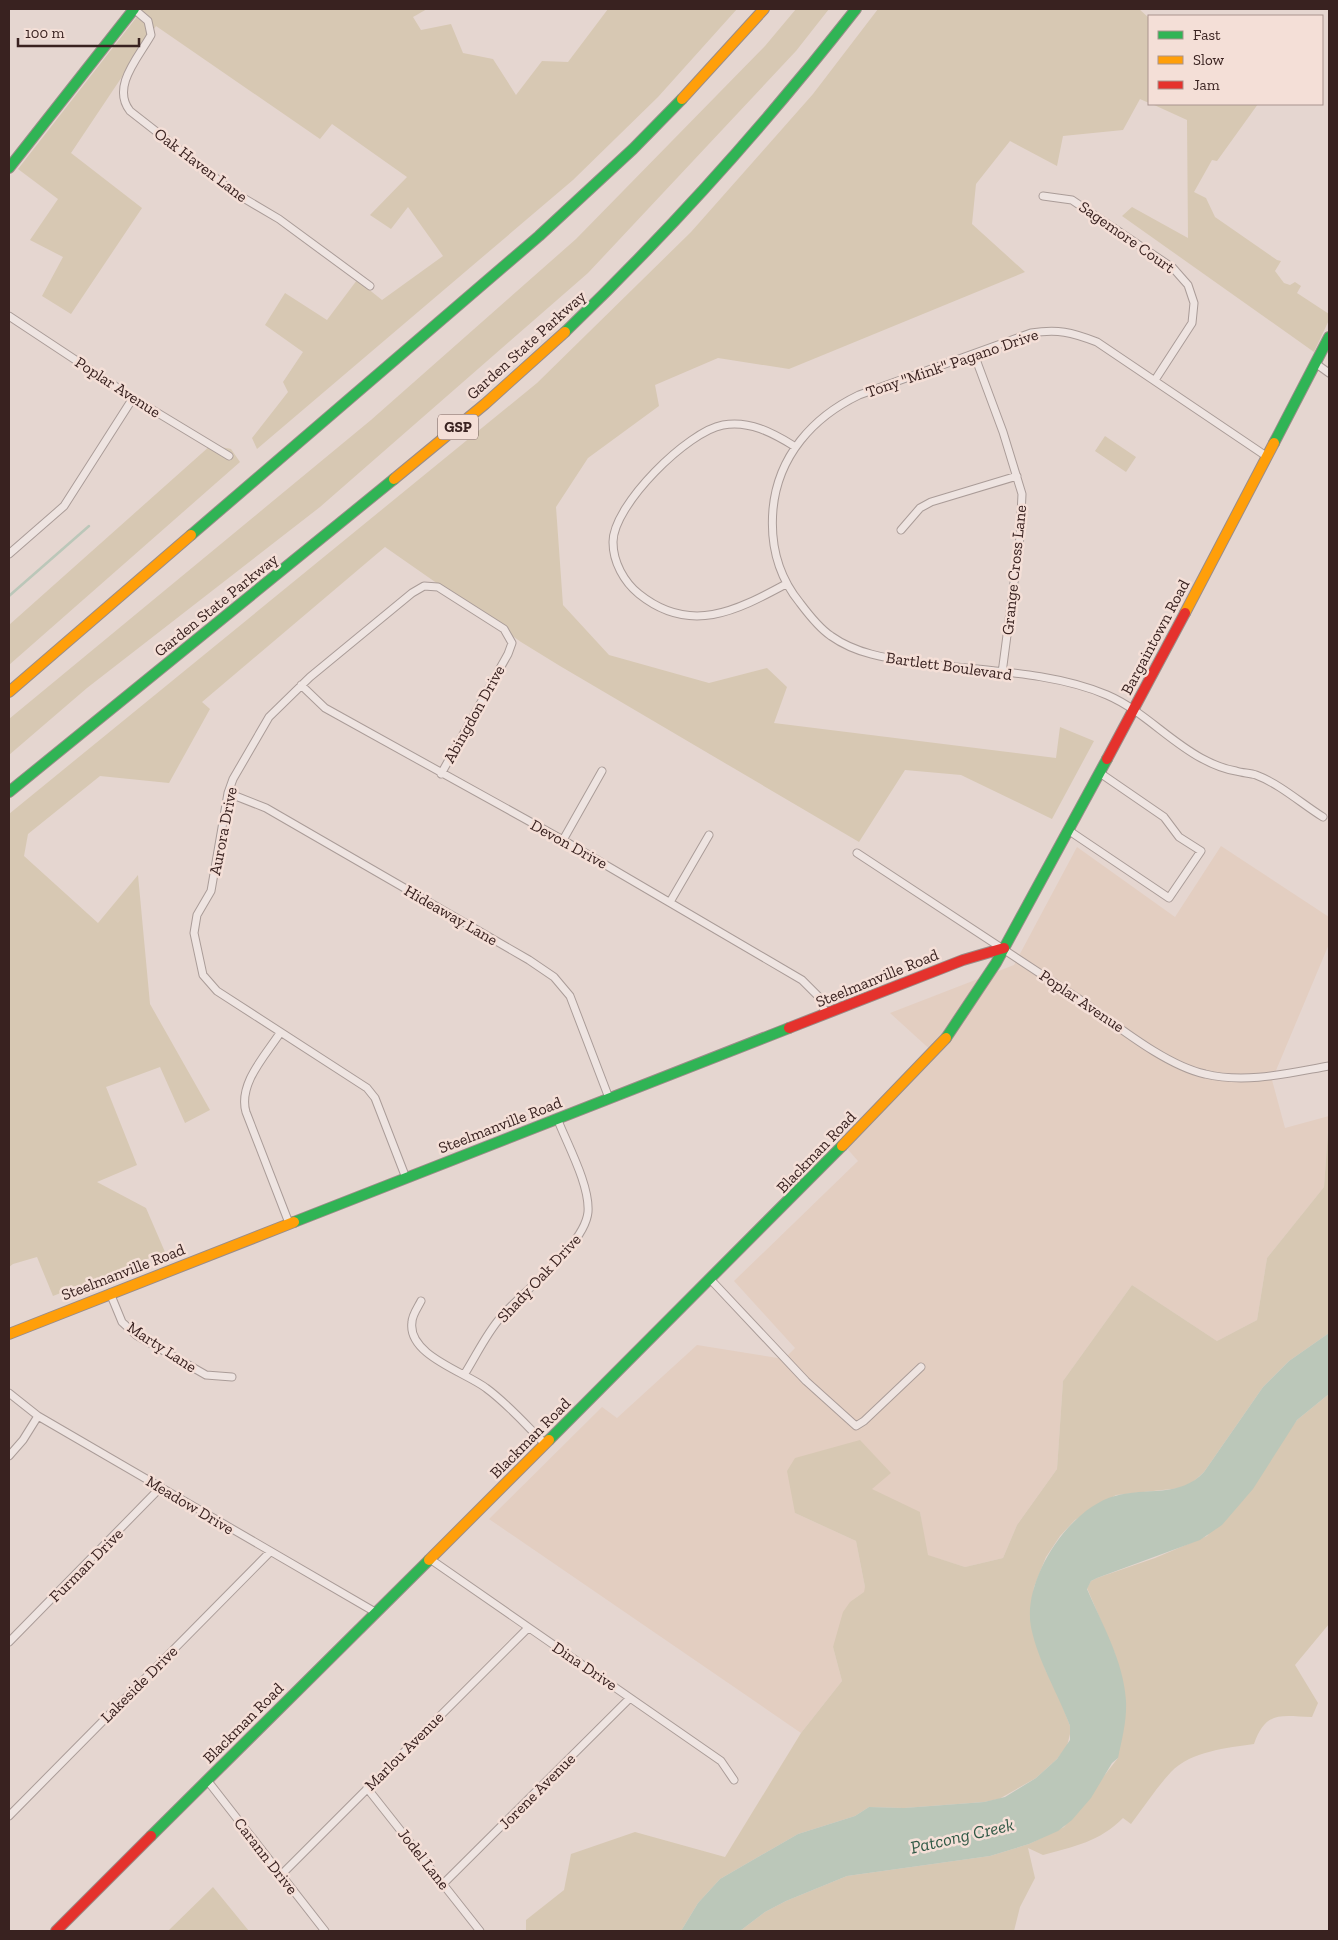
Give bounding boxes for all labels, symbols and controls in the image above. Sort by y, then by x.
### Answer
scale bar [18,15,139,47]
legend [1148,15,1323,105]
text: 100 m [25,24,64,42]
text: Fast [1193,26,1221,44]
text: Slow [1193,51,1225,69]
text: Jam [1193,76,1220,94]
street label: Oak Haven Lane [151,124,251,206]
street label: Sagemore Court [1075,197,1179,277]
street label: Garden State Parkway [463,286,590,403]
street label: Tony "Mink" Pagano Drive [863,325,1041,401]
street label: Poplar Avenue [72,352,164,422]
road number: GSP [438,414,478,440]
street label: Grange Cross Lane [998,504,1030,636]
street label: Garden State Parkway [150,549,282,661]
street label: Bargaintown Road [1117,576,1193,698]
street label: Bartlett Boulevard [885,648,1013,684]
street label: Abingdon Drive [439,662,509,766]
street label: Aurora Drive [205,785,241,877]
street label: Devon Drive [527,815,611,873]
street label: Hideaway Lane [401,881,501,949]
street label: Steelmanville Road [813,945,941,1011]
street label: Poplar Avenue [1036,966,1128,1036]
street label: Steelmanville Road [436,1093,565,1157]
street label: Blackman Road [772,1107,860,1197]
street label: Shady Oak Drive [493,1230,585,1326]
street label: Steelmanville Road [59,1240,188,1304]
street label: Marty Lane [124,1318,200,1376]
street label: Blackman Road [486,1394,574,1482]
street label: Meadow Drive [143,1471,237,1539]
street label: Furman Drive [45,1524,127,1606]
street label: Dina Drive [549,1637,621,1695]
street label: Lakeside Drive [97,1642,181,1726]
street label: Blackman Road [199,1679,287,1767]
street label: Marlou Avenue [361,1708,447,1794]
street label: Jorene Avenue [495,1749,579,1833]
water label: Patcong Creek [908,1813,1016,1859]
street label: Carann Drive [230,1814,302,1898]
street label: Jodel Lane [394,1825,454,1893]

